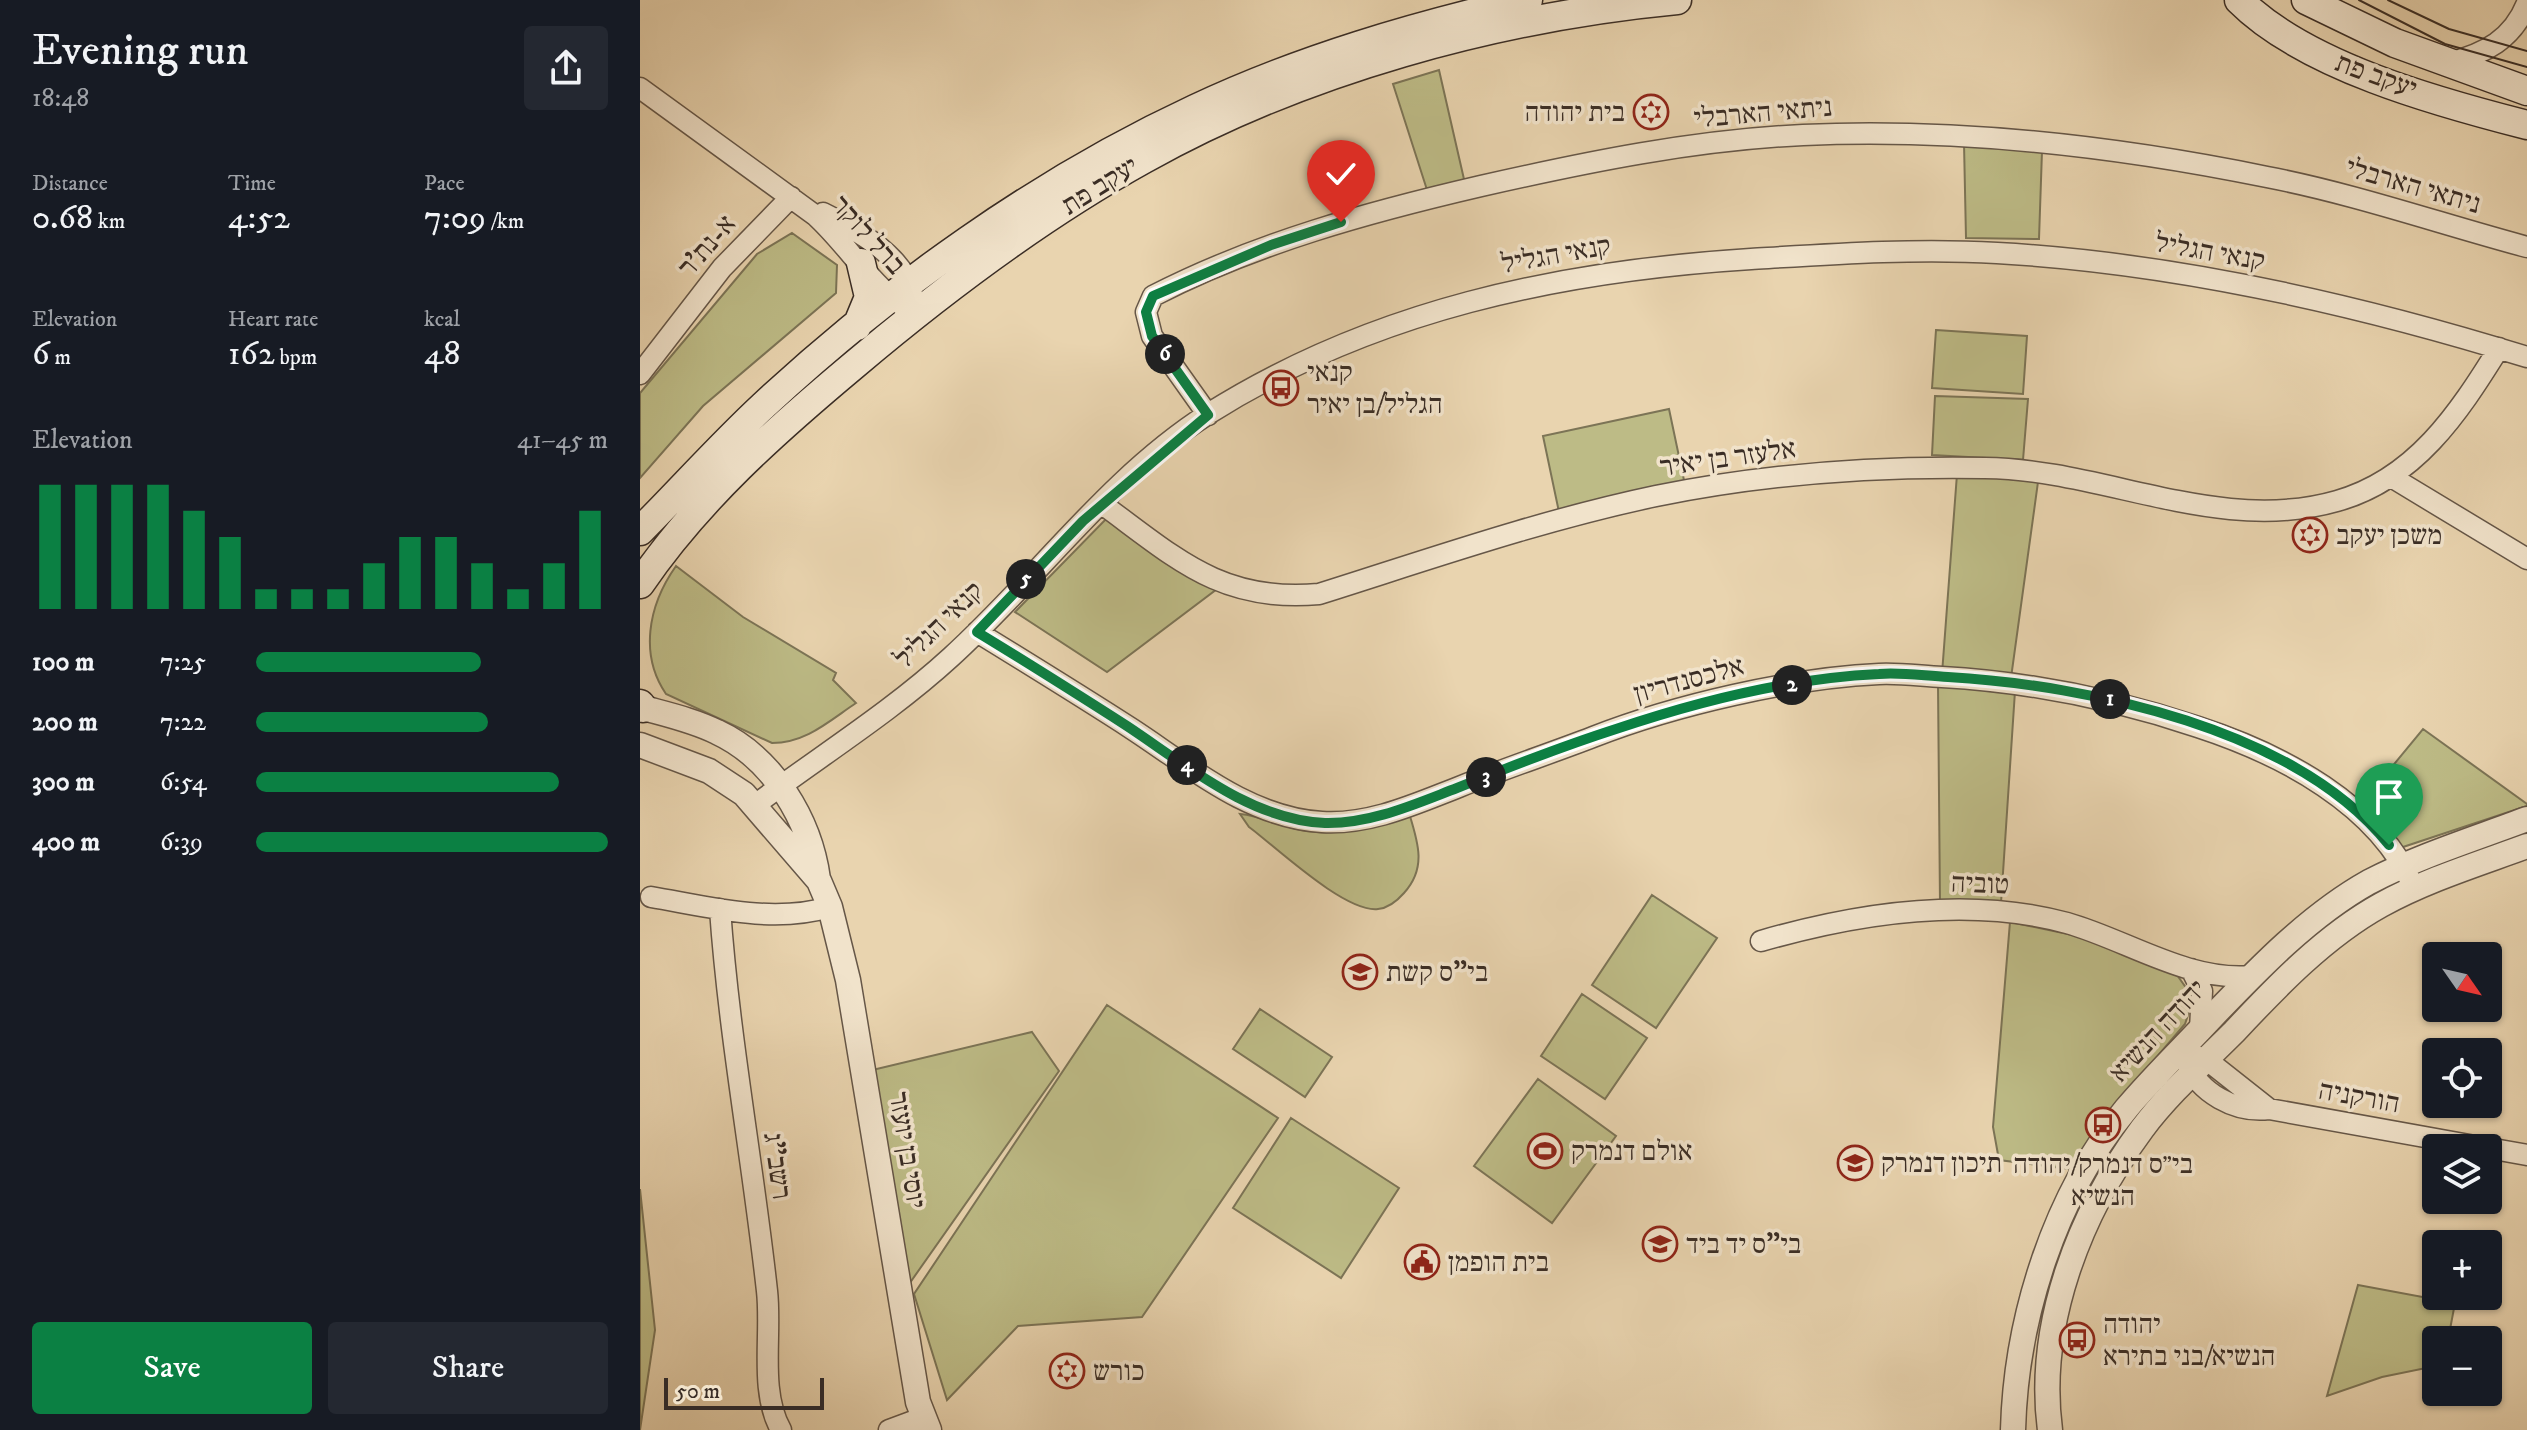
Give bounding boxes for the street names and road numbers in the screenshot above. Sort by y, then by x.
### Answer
street label: יעקב פת [2330,45,2422,107]
street label: ניתאי הארבלי [1692,90,1834,136]
street label: יעקב פת [1055,149,1145,223]
street label: ניתאי הארבלי [2341,150,2485,222]
street label: ברל לוקר [823,188,913,282]
street label: א-נת'ר [670,208,744,284]
street label: קנאי הגליל [2152,225,2268,279]
street label: קנאי הגליל [1498,228,1614,282]
street label: אלעזר בן יאיר [1658,431,1798,485]
street label: קנאי הגליל [887,574,991,676]
street label: אלכסנדריון [1630,649,1748,711]
street label: טוביה [1950,865,2010,903]
street label: יהודה הנשיא [2102,972,2214,1090]
street label: הורקניה [2316,1073,2402,1121]
street label: יוסי בן יועזר [881,1089,933,1211]
street label: רשב"ג [755,1130,799,1202]

